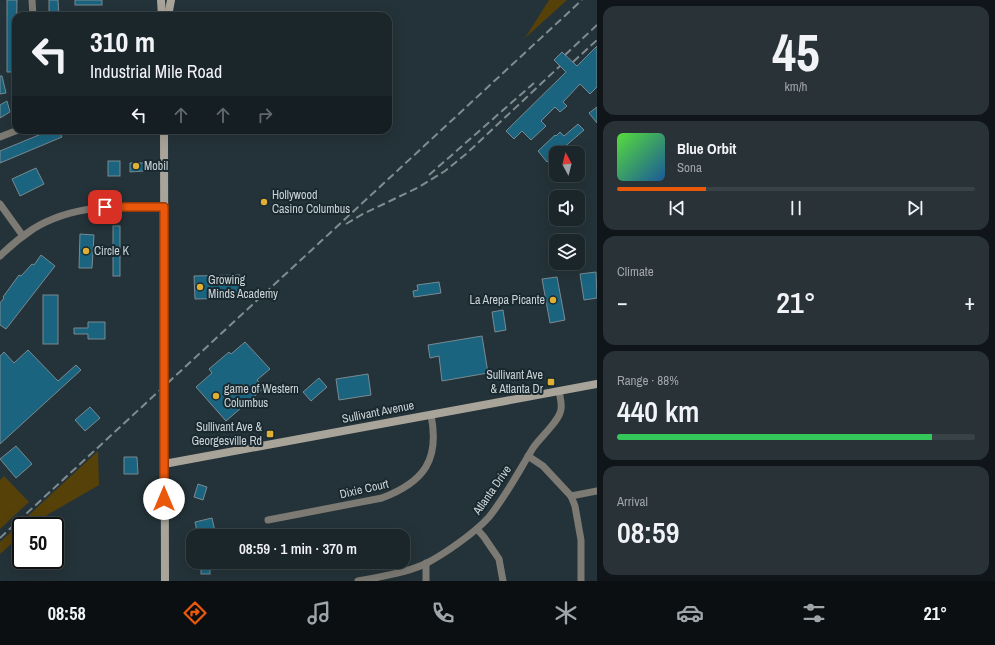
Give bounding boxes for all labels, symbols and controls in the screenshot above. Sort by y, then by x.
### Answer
text: 45 [772,17,820,87]
text: 310 m [90,23,155,61]
icon: left [24,28,76,80]
text: Industrial Mile Road [90,59,222,84]
text: km/h [784,78,808,95]
icon: left [128,104,150,126]
icon: ahead [170,104,192,126]
icon: ahead [212,104,234,126]
icon: right [254,104,276,126]
text: Blue Orbit [677,138,736,159]
north arrow [549,146,585,182]
map controls [549,146,585,270]
place label: Mobil [144,158,168,174]
text: Sona [677,159,702,176]
marker: Mobil [131,161,141,171]
place label: Hollywood Casino Columbus [272,187,350,217]
pin [88,190,122,224]
button: sound [549,190,585,226]
icon: arrive [94,196,116,218]
marker: Hollywood Casino Columbus [259,197,269,207]
icon: previous [666,197,688,219]
icon: pause [785,197,807,219]
icon: next [904,197,926,219]
button: layers [549,234,585,270]
place label: Circle K [94,243,129,259]
marker: Circle K [81,246,91,256]
text: Climate [617,263,654,280]
place label: Growing Minds Academy [208,272,278,302]
marker: Growing Minds Academy [195,282,205,292]
text: 21° [776,282,816,322]
text: − [617,287,628,317]
text: + [964,287,975,317]
place label: La Arepa Picante [469,292,545,308]
marker: La Arepa Picante [548,295,558,305]
place label: Sullivant Ave & Atlanta Dr [486,367,544,397]
text: Range · 88% [617,372,679,389]
marker: Sullivant Ave & Atlanta Dr [546,377,556,387]
place label: game of Western Columbus [224,381,299,411]
marker: game of Western Columbus [211,391,221,401]
text: 440 km [617,391,699,431]
street label: Sullivant Avenue [341,397,415,427]
place label: Sullivant Ave & Georgesville Rd [191,419,262,449]
marker: Sullivant Ave & Georgesville Rd [265,429,275,439]
street label: Atlanta Drive [469,462,515,519]
street label: Dixie Court [338,476,390,502]
position arrow [143,478,185,520]
text: Arrival [617,493,648,510]
text: 08:59 [617,512,679,552]
speed limit sign: 50 [12,517,64,569]
text: 08:59 · 1 min · 370 m [239,538,357,559]
icon: directions [181,599,209,627]
icon: music [305,599,333,627]
icon: phone [429,599,457,627]
icon: climate [552,599,580,627]
icon: car [676,599,704,627]
icon: filters [800,599,828,627]
text: 08:58 [48,601,86,626]
text: 21° [924,601,947,626]

